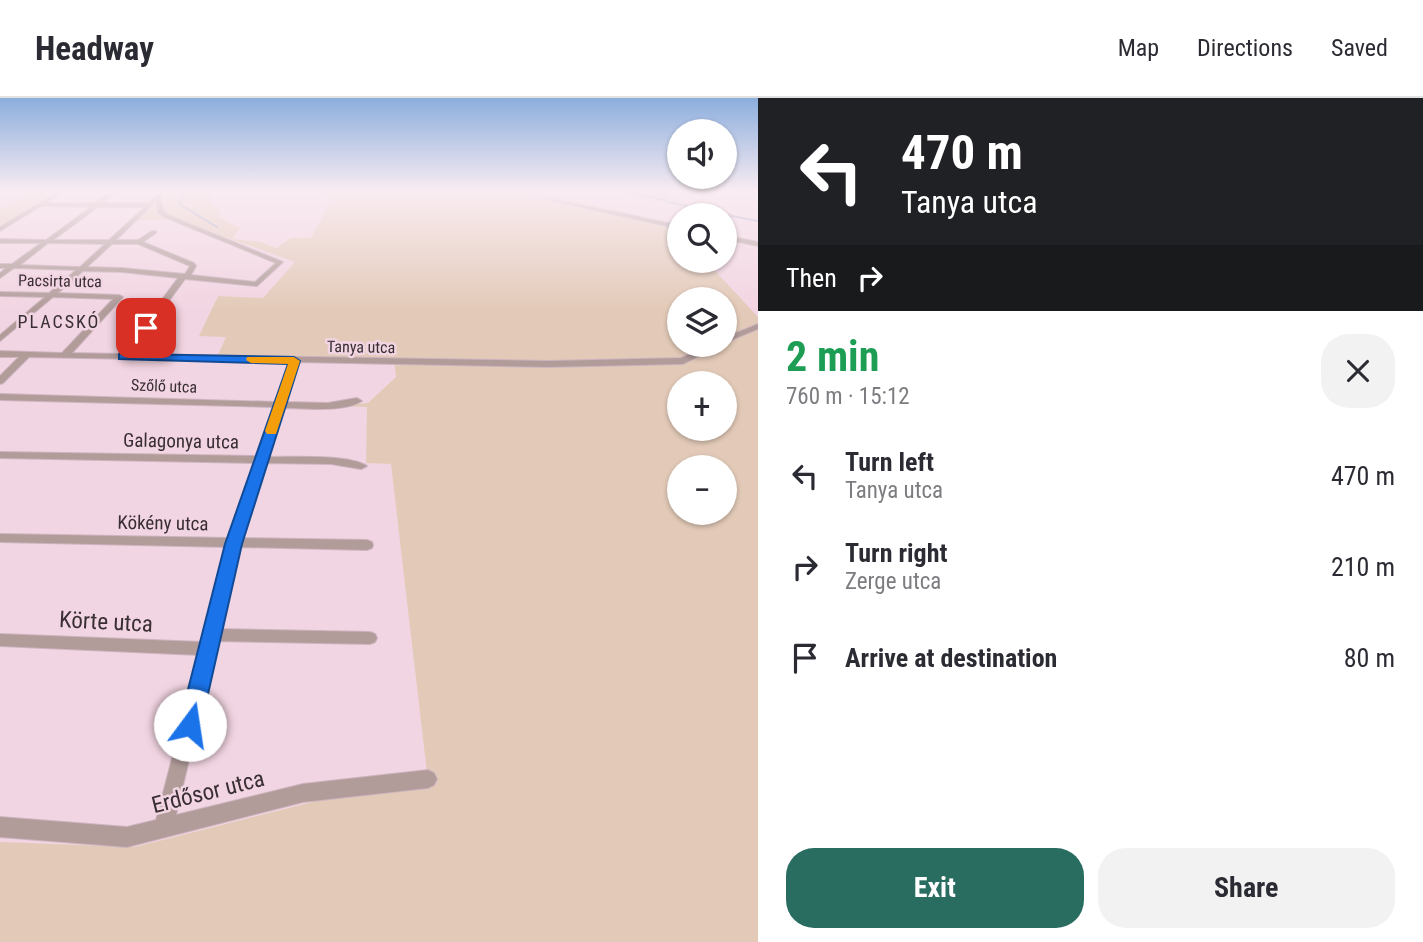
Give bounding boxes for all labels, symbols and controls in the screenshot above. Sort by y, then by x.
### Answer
text: Headway [35,29,154,68]
text: Map [1118,34,1159,62]
text: Directions [1197,34,1293,62]
text: Saved [1331,34,1388,62]
map controls [667,119,737,525]
button: sound [667,119,737,189]
text: 470 m [901,124,1023,181]
icon: left [786,126,877,217]
text: Tanya utca [901,183,1038,221]
button: search [667,203,737,273]
icon: right [851,259,889,297]
text: Then [786,263,837,293]
street label: Pacsirta utca [18,271,102,291]
button: layers [667,287,737,357]
pin [116,298,176,358]
icon: arrive [127,309,165,347]
district label: PLACSKÓ [18,311,100,332]
text: 2 min [786,332,879,381]
button: close [1321,334,1395,408]
street label: Tanya utca [327,337,395,357]
button: + [667,371,737,441]
street label: Szőlő utca [131,375,197,397]
text: 760 m · 15:12 [786,383,910,410]
street label: Galagonya utca [123,428,239,454]
text: Turn left [845,447,934,477]
button: − [667,455,737,525]
icon: left [786,457,824,495]
text: 470 m [1331,461,1395,491]
text: Tanya utca [845,477,943,504]
street label: Kökény utca [117,511,209,535]
text: Turn right [845,538,947,568]
icon: right [786,548,824,586]
text: 210 m [1331,552,1395,582]
text: Zerge utca [845,568,941,595]
street label: Körte utca [58,606,154,638]
icon: arrive [786,639,824,677]
text: Arrive at destination [845,643,1057,673]
text: 80 m [1344,643,1395,673]
position arrow [153,688,227,762]
street label: Erdősor utca [149,765,267,819]
button: Exit [786,848,1084,928]
button: Share [1098,848,1395,928]

